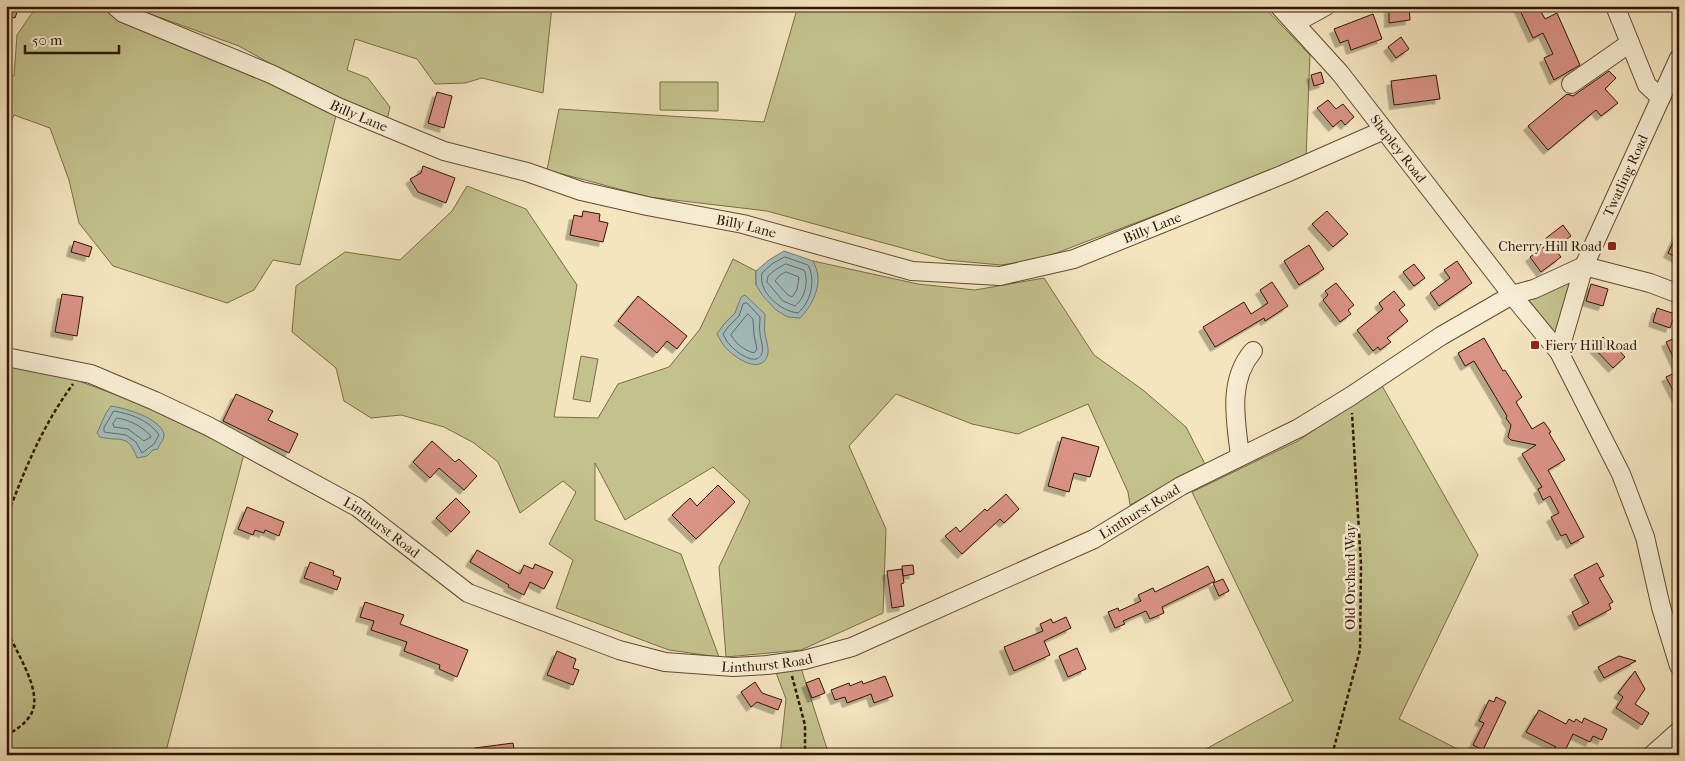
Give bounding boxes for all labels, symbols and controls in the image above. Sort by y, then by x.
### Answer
scale bar [25,22,119,54]
text: 50 m [32,31,63,49]
street label: Billy Lane [327,96,390,136]
street label: Shepley Road [1366,111,1430,186]
street label: Twatling Road [1600,132,1652,220]
street label: Billy Lane [1121,209,1184,247]
street label: Billy Lane [715,211,778,242]
place label: Cherry Hill Road [1498,238,1602,255]
marker: Cherry Hill Road [1606,240,1618,252]
place label: Fiery Hill Road [1545,337,1637,354]
marker: Fiery Hill Road [1529,339,1541,351]
street label: Linthurst Road [1096,481,1183,543]
street label: Linthurst Road [340,493,423,562]
street label: Old Orchard Way [1342,524,1359,630]
street label: Linthurst Road [721,650,815,676]

